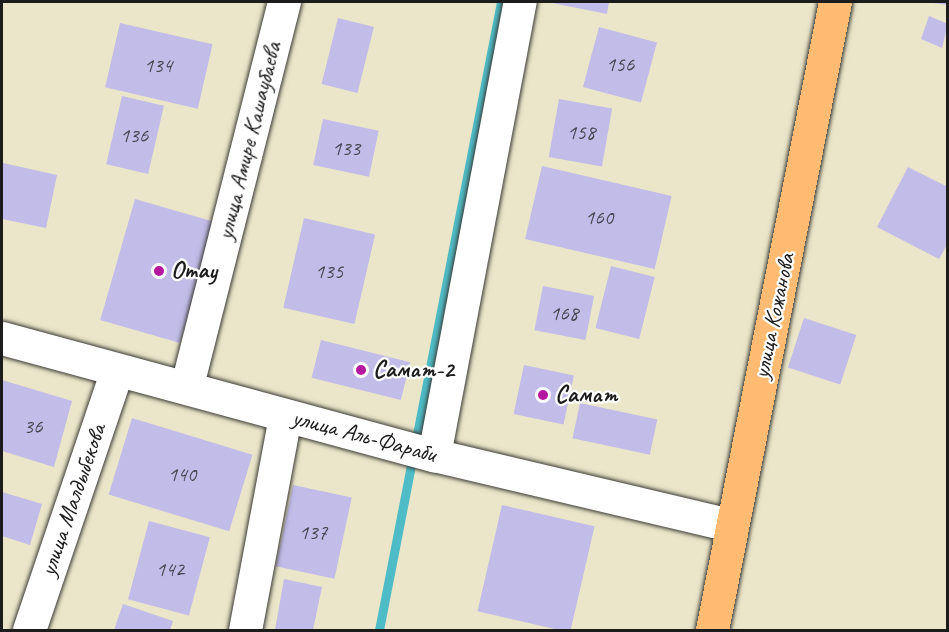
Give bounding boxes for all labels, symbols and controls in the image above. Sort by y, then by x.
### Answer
street label: улица Амире Кашаубаева [211,39,287,243]
house number: 156 [606,51,634,77]
house number: 134 [144,52,172,78]
house number: 158 [567,119,595,145]
house number: 136 [120,122,148,148]
house number: 133 [332,135,360,161]
house number: 160 [585,204,613,230]
street label: улица Кожанова [746,250,802,382]
place label: Отау [171,257,217,285]
house number: 135 [315,258,343,284]
marker: Отау [152,264,166,278]
house number: 168 [550,300,578,326]
place label: Самат-2 [373,356,454,384]
marker: Самат-2 [354,363,368,377]
place label: Самат [555,381,617,409]
marker: Самат [536,388,550,402]
street label: улица Аль-Фараби [289,403,439,469]
house number: 36 [24,413,42,439]
street label: улица Малдыбекова [34,420,112,580]
house number: 140 [168,461,196,487]
house number: 137 [299,519,327,545]
house number: 142 [156,556,184,582]

